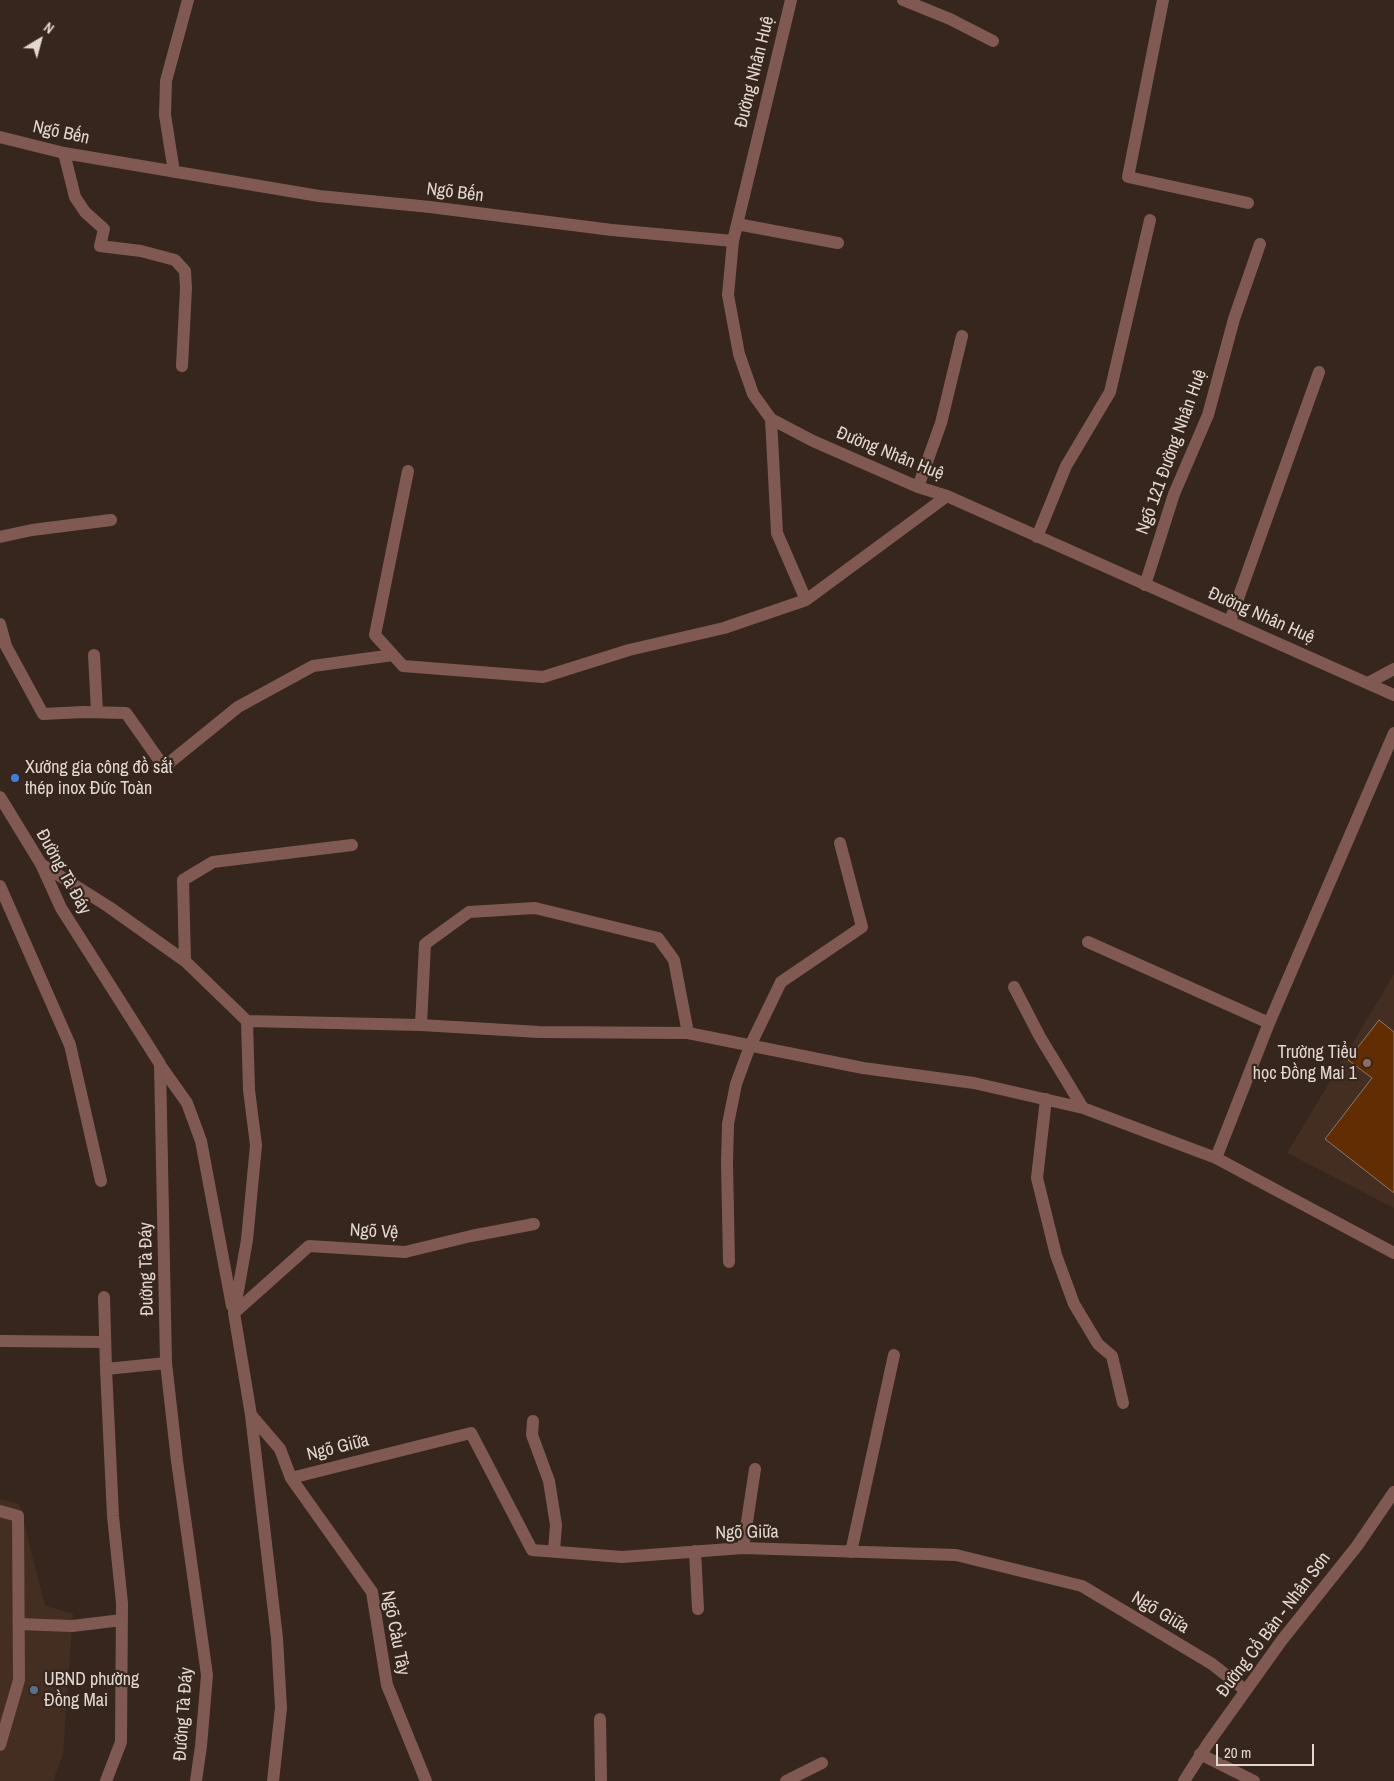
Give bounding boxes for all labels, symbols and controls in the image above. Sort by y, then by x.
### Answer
street label: Đường Nhân Huệ [731,14,779,130]
north arrow [15,15,65,65]
text: N [40,18,58,38]
street label: Ngõ Bến [31,116,91,150]
street label: Ngõ Bến [425,179,485,207]
street label: Ngõ 121 Đường Nhân Huệ [1132,367,1212,537]
street label: Đường Nhân Huệ [833,423,947,485]
street label: Đường Nhân Huệ [1205,583,1317,649]
place label: Xưởng gia công đồ sắt thép inox Đức Toàn [25,757,173,800]
marker: Xưởng gia công đồ sắt thép inox Đức Toàn [9,772,21,784]
street label: Đường Tà Đáy [31,826,95,918]
place label: Trường Tiểu học Đồng Mai 1 [1253,1042,1357,1084]
marker: Trường Tiểu học Đồng Mai 1 [1361,1057,1373,1069]
street label: Ngõ Vệ [349,1220,399,1244]
street label: Đường Tà Đáy [135,1222,159,1316]
street label: Ngõ Giữa [305,1430,371,1466]
street label: Ngõ Giữa [715,1522,779,1544]
street label: Đường Cổ Bản - Nhân Sơn [1213,1548,1335,1702]
street label: Ngõ Giữa [1127,1587,1193,1639]
street label: Ngõ Cầu Tây [376,1589,414,1677]
street label: Đường Tà Đáy [170,1666,198,1762]
place label: UBND phường Đồng Mai [44,1669,139,1712]
marker: UBND phường Đồng Mai [28,1684,40,1696]
scale bar [1219,1734,1316,1766]
text: 20 m [1224,1742,1251,1763]

